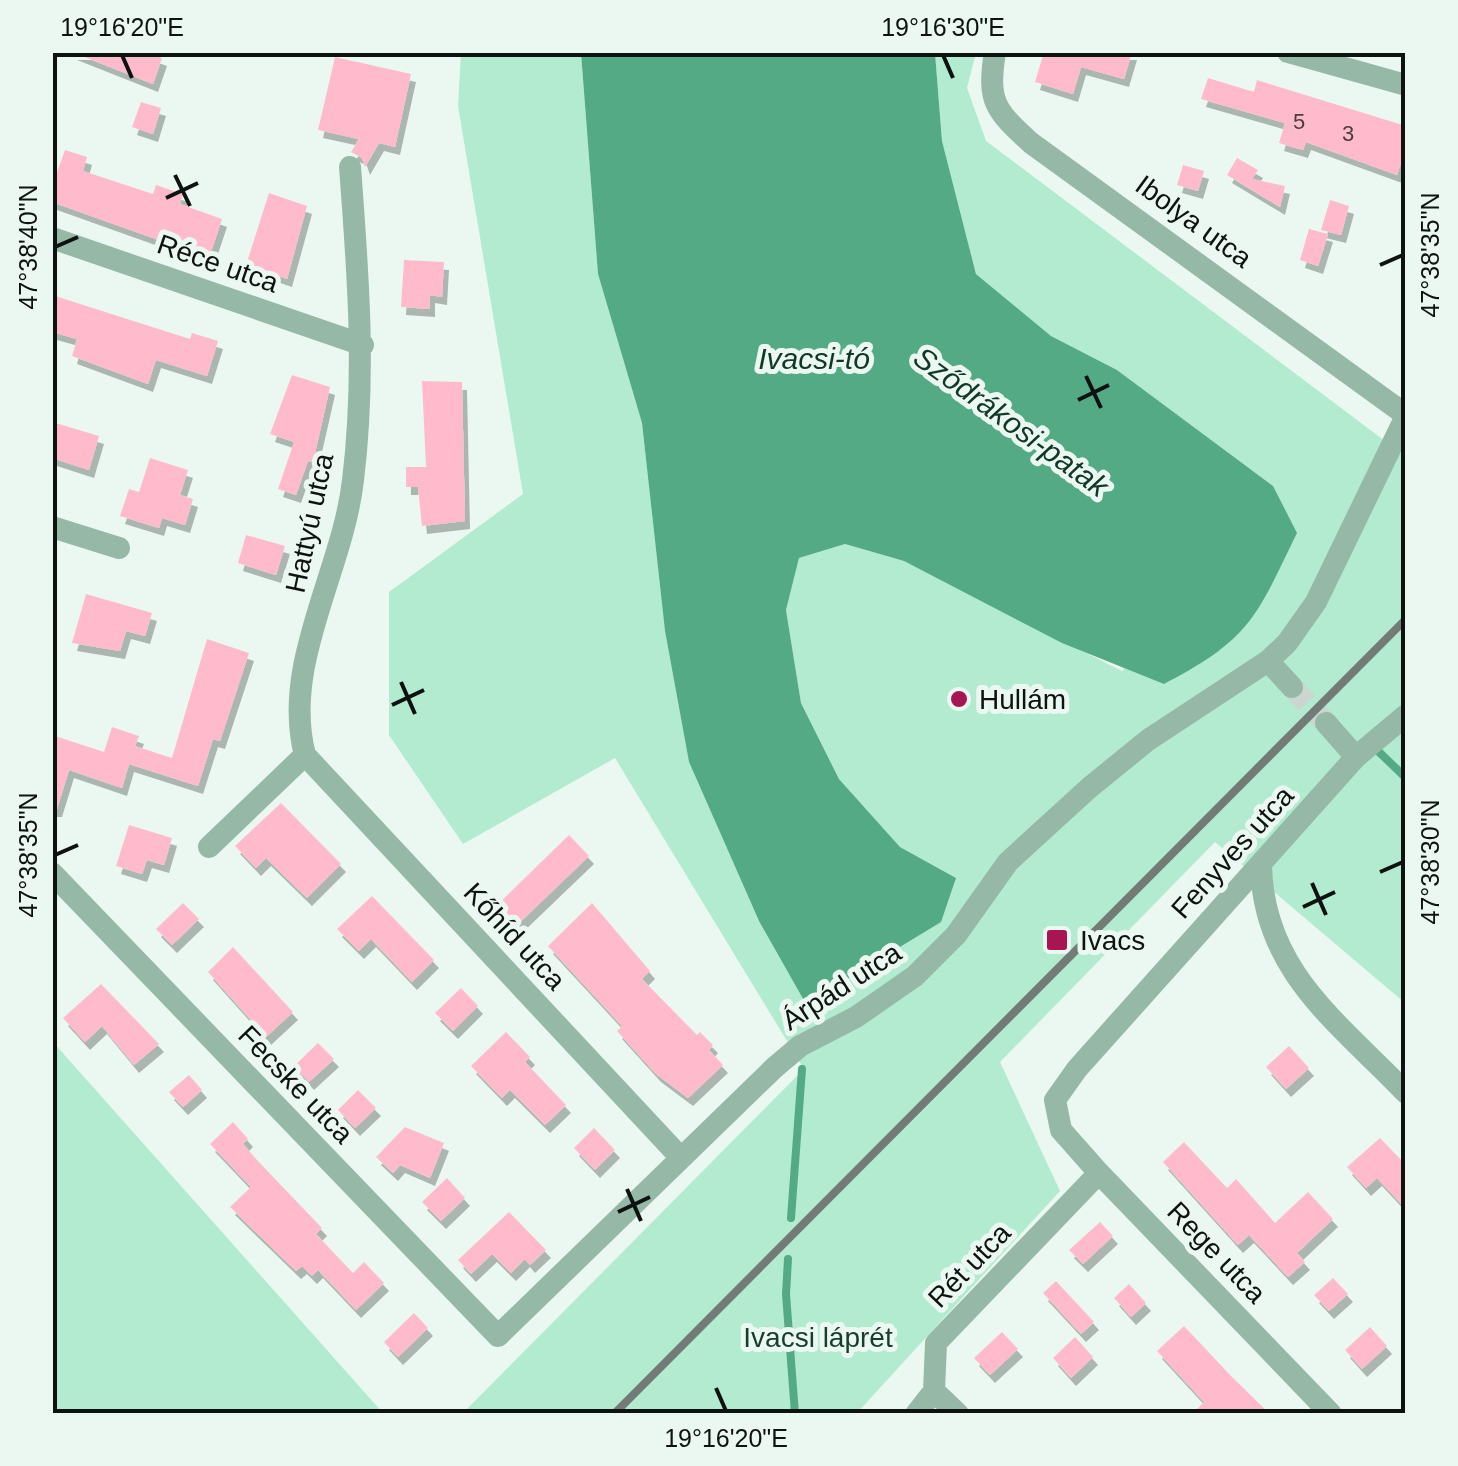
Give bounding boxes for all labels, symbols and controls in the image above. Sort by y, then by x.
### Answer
text: 19°16'20"E [60,13,184,41]
text: 19°16'30"E [881,13,1005,41]
house number: 5 [1293,109,1305,134]
house number: 3 [1342,121,1354,146]
street label: Ibolya utca [1130,169,1258,274]
text: 47°38'40"N [14,184,42,310]
text: 47°38'35"N [1416,192,1444,318]
street label: Réce utca [153,228,283,299]
water label: Sződrákosi-patak [908,340,1116,504]
water label: Ivacsi-tó [758,342,870,375]
street label: Hattyú utca [280,450,339,596]
place label: Hullám [979,684,1066,715]
marker: Hullám [948,688,970,710]
street label: Fenyves utca [1165,780,1300,925]
text: 47°38'35"N [14,792,42,918]
text: 47°38'30"N [1416,799,1444,925]
street label: Kőhíd utca [458,877,572,996]
place label: Ivacs [1080,925,1145,956]
marker: Ivacs [1044,927,1070,953]
street label: Árpád utca [776,936,907,1036]
street label: Fecske utca [232,1019,360,1150]
street label: Rege utca [1161,1196,1272,1309]
street label: Rét utca [922,1217,1017,1314]
park label: Ivacsi láprét [743,1322,893,1353]
text: 19°16'20"E [664,1424,788,1452]

